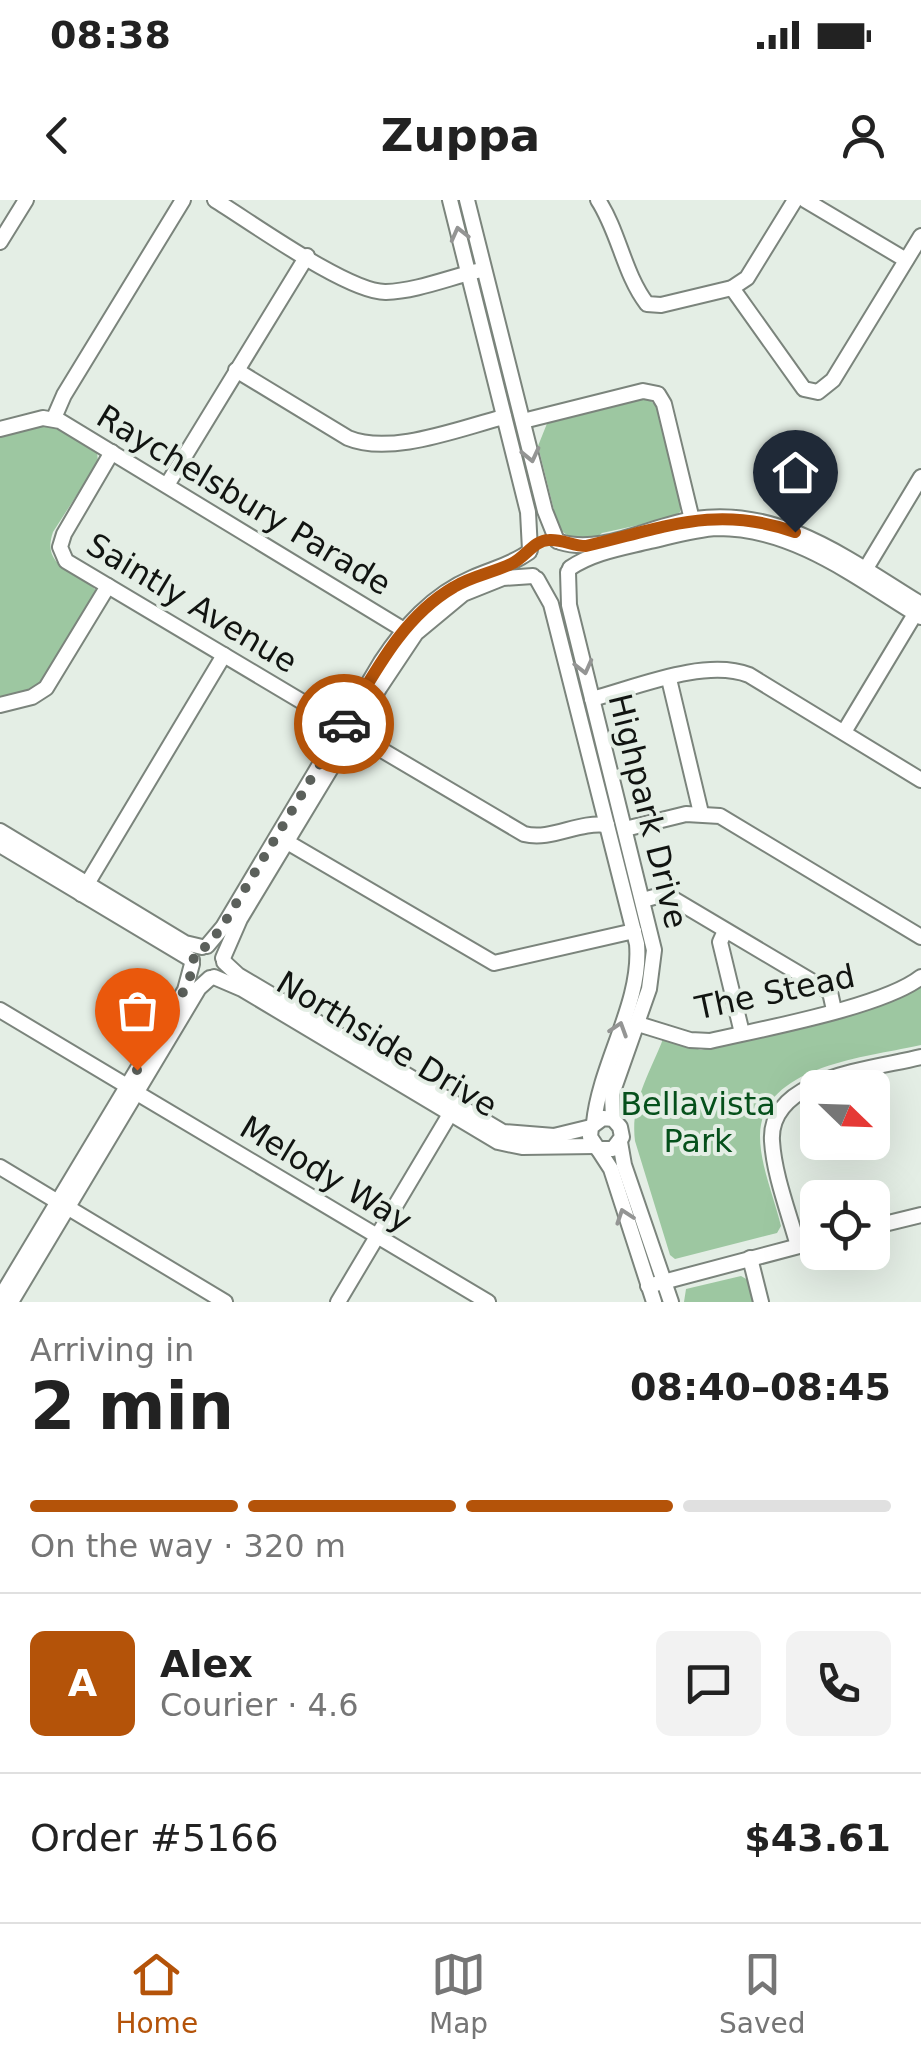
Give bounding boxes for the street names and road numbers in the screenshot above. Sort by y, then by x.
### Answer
street label: Raychelsbury Parade [90,397,398,603]
street label: Saintly Avenue [80,525,304,681]
street label: Highpark Drive [600,690,696,932]
street label: The Stead [691,957,858,1028]
street label: Northside Drive [270,963,504,1125]
street label: Melody Way [233,1108,419,1240]

